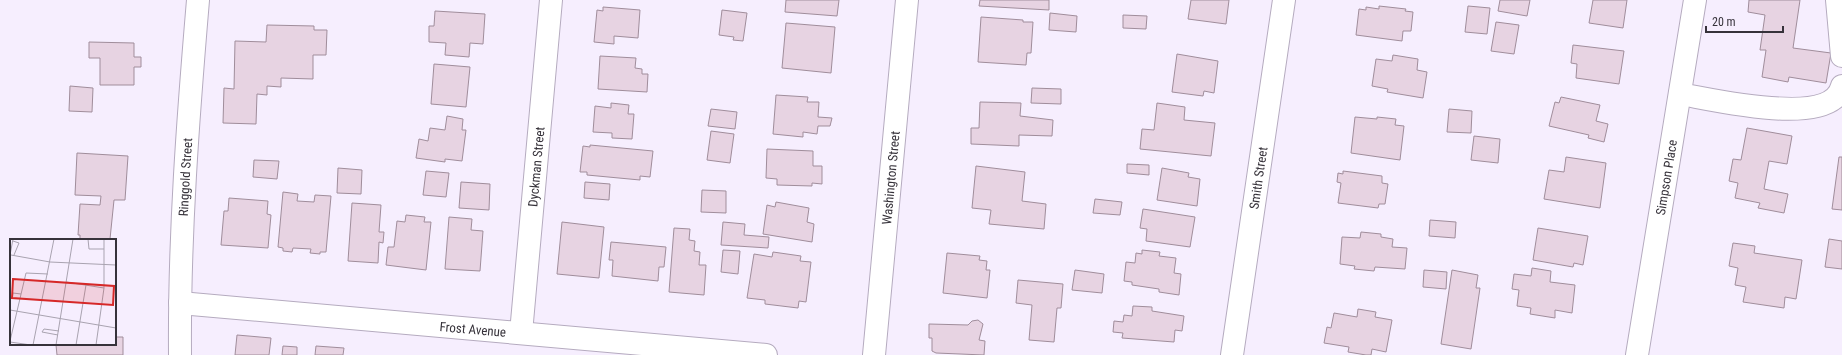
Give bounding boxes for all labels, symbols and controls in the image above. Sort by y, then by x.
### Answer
scale bar [1706,8,1783,34]
text: 20 m [1712,15,1736,29]
street label: Dyckman Street [525,126,547,207]
street label: Washington Street [879,130,902,225]
street label: Ringgold Street [175,137,195,217]
street label: Simpson Place [1652,139,1680,216]
street label: Smith Street [1246,145,1270,210]
inset map [10,239,116,345]
street label: Frost Avenue [439,319,507,339]

